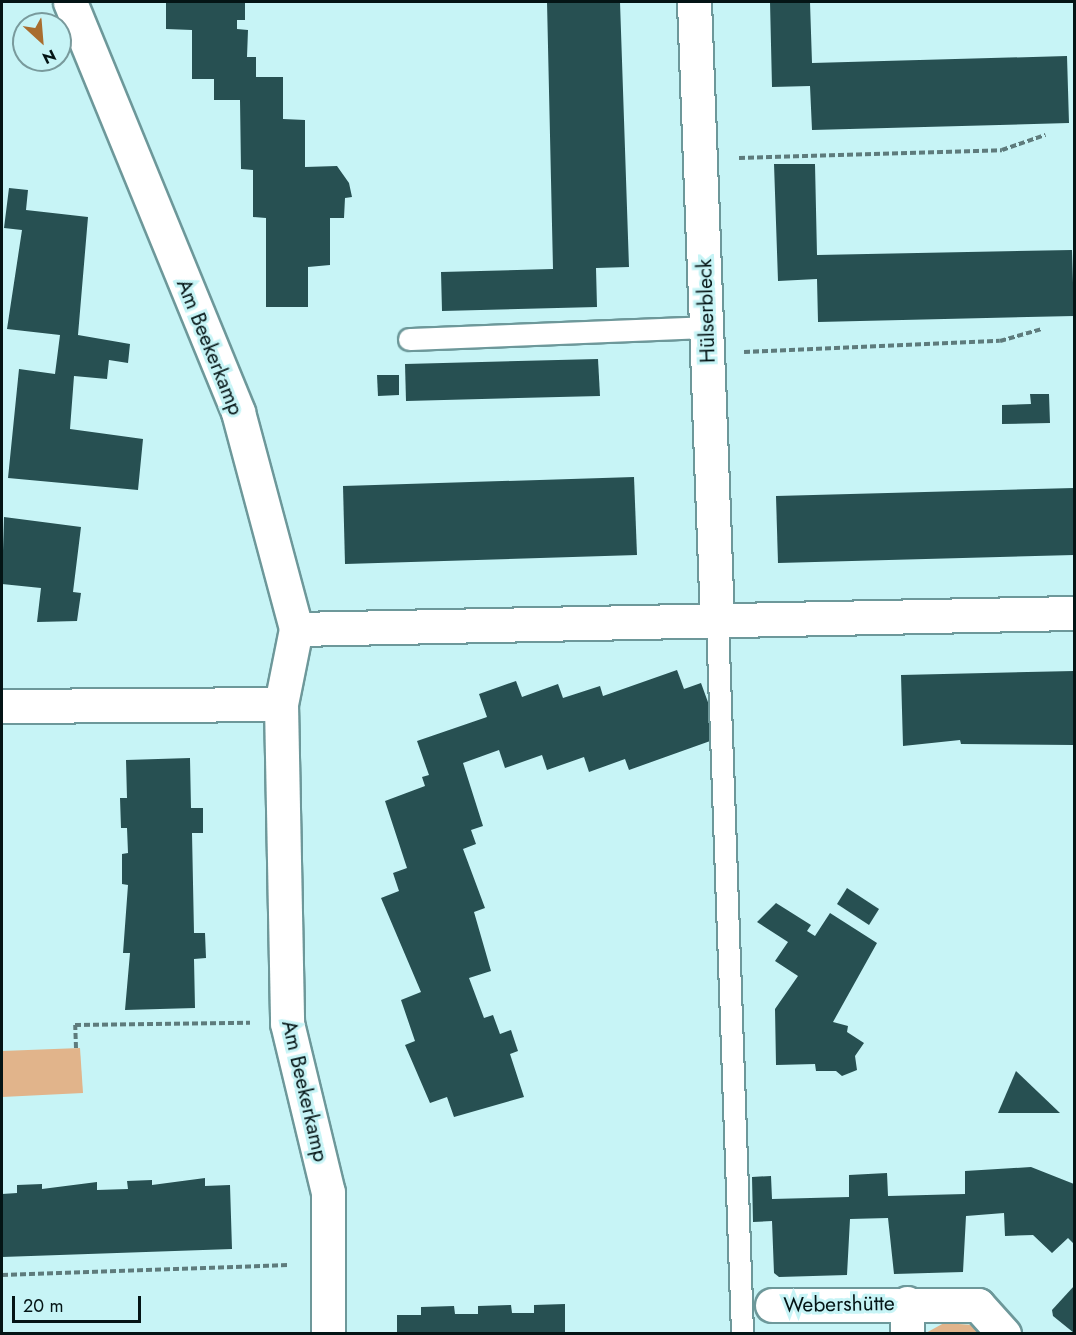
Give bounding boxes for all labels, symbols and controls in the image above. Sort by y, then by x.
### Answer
north arrow [12,12,72,72]
text: N [38,44,60,70]
street label: Hülserbleck [692,258,720,364]
street label: Am Beekerkamp [171,275,249,419]
street label: Am Beekerkamp [276,1018,334,1164]
scale bar [15,1284,144,1322]
street label: Webershütte [783,1290,895,1318]
text: 20 m [23,1293,63,1319]

